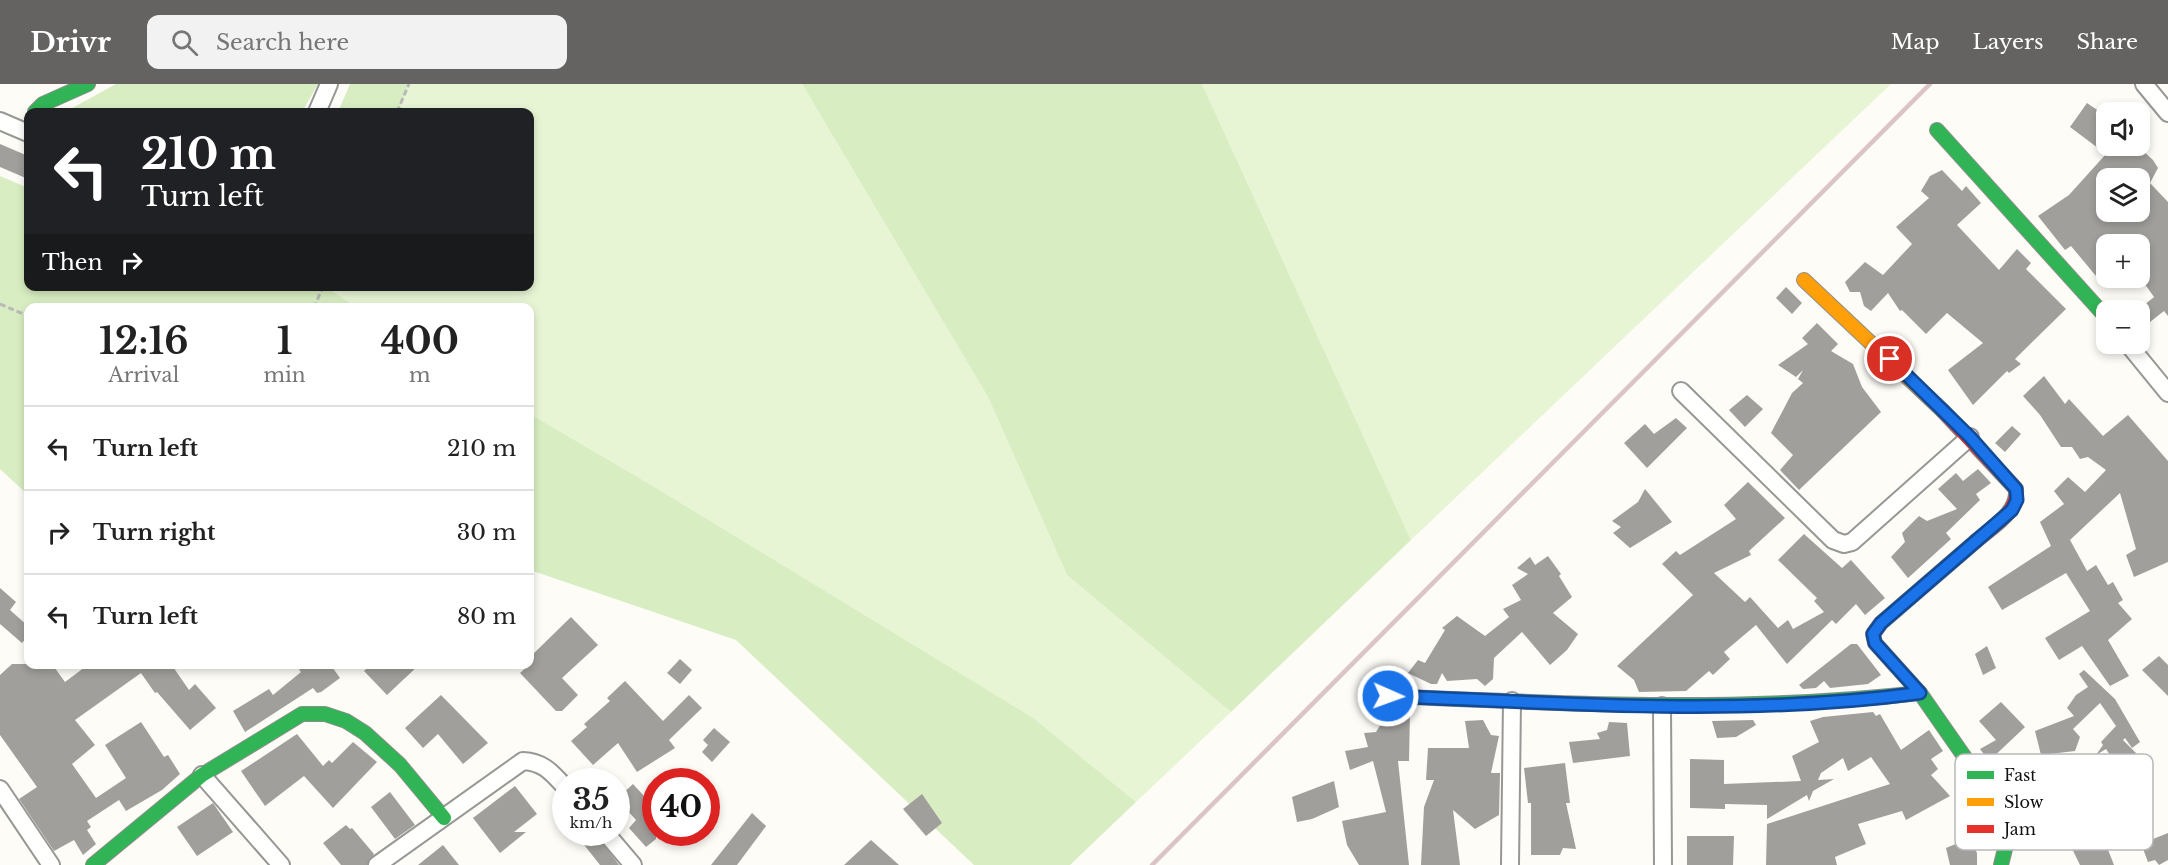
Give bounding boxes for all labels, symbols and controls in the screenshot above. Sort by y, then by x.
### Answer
search box [147,15,567,69]
text: Drivr [30,25,111,60]
icon: search [168,26,201,59]
text: Search here [216,29,349,56]
text: Map [1891,29,1940,55]
text: Layers [1973,29,2044,55]
text: Share [2077,29,2138,55]
map controls [2096,102,2150,354]
button: sound [2096,102,2150,156]
text: 210 m [141,128,276,180]
icon: left [42,132,120,210]
button: layers [2096,168,2150,222]
text: Turn left [141,180,264,213]
button: + [2096,234,2150,288]
icon: right [115,246,148,279]
text: Then [42,249,103,276]
button: − [2096,300,2150,354]
text: 12:16 [99,319,188,364]
text: 1 [277,319,292,364]
text: 400 [381,319,459,364]
pin [1864,333,1915,384]
icon: arrive [1873,342,1906,375]
text: Arrival [108,363,179,387]
text: min [263,363,306,387]
text: m [409,363,430,387]
icon: left [42,432,75,465]
text: Turn left [93,435,198,462]
text: 210 m [447,435,516,462]
icon: right [42,516,75,549]
text: Turn right [93,519,215,546]
text: 30 m [457,519,516,546]
icon: left [42,600,75,633]
text: Turn left [93,603,198,630]
text: 80 m [457,603,516,630]
position arrow [1356,664,1420,728]
legend [1955,754,2153,850]
text: Fast [2004,765,2036,785]
speed limit sign: 40 [642,768,720,846]
text: 35 [573,781,609,818]
text: Slow [2004,792,2044,812]
text: km/h [570,813,612,832]
text: Jam [2002,819,2036,839]

